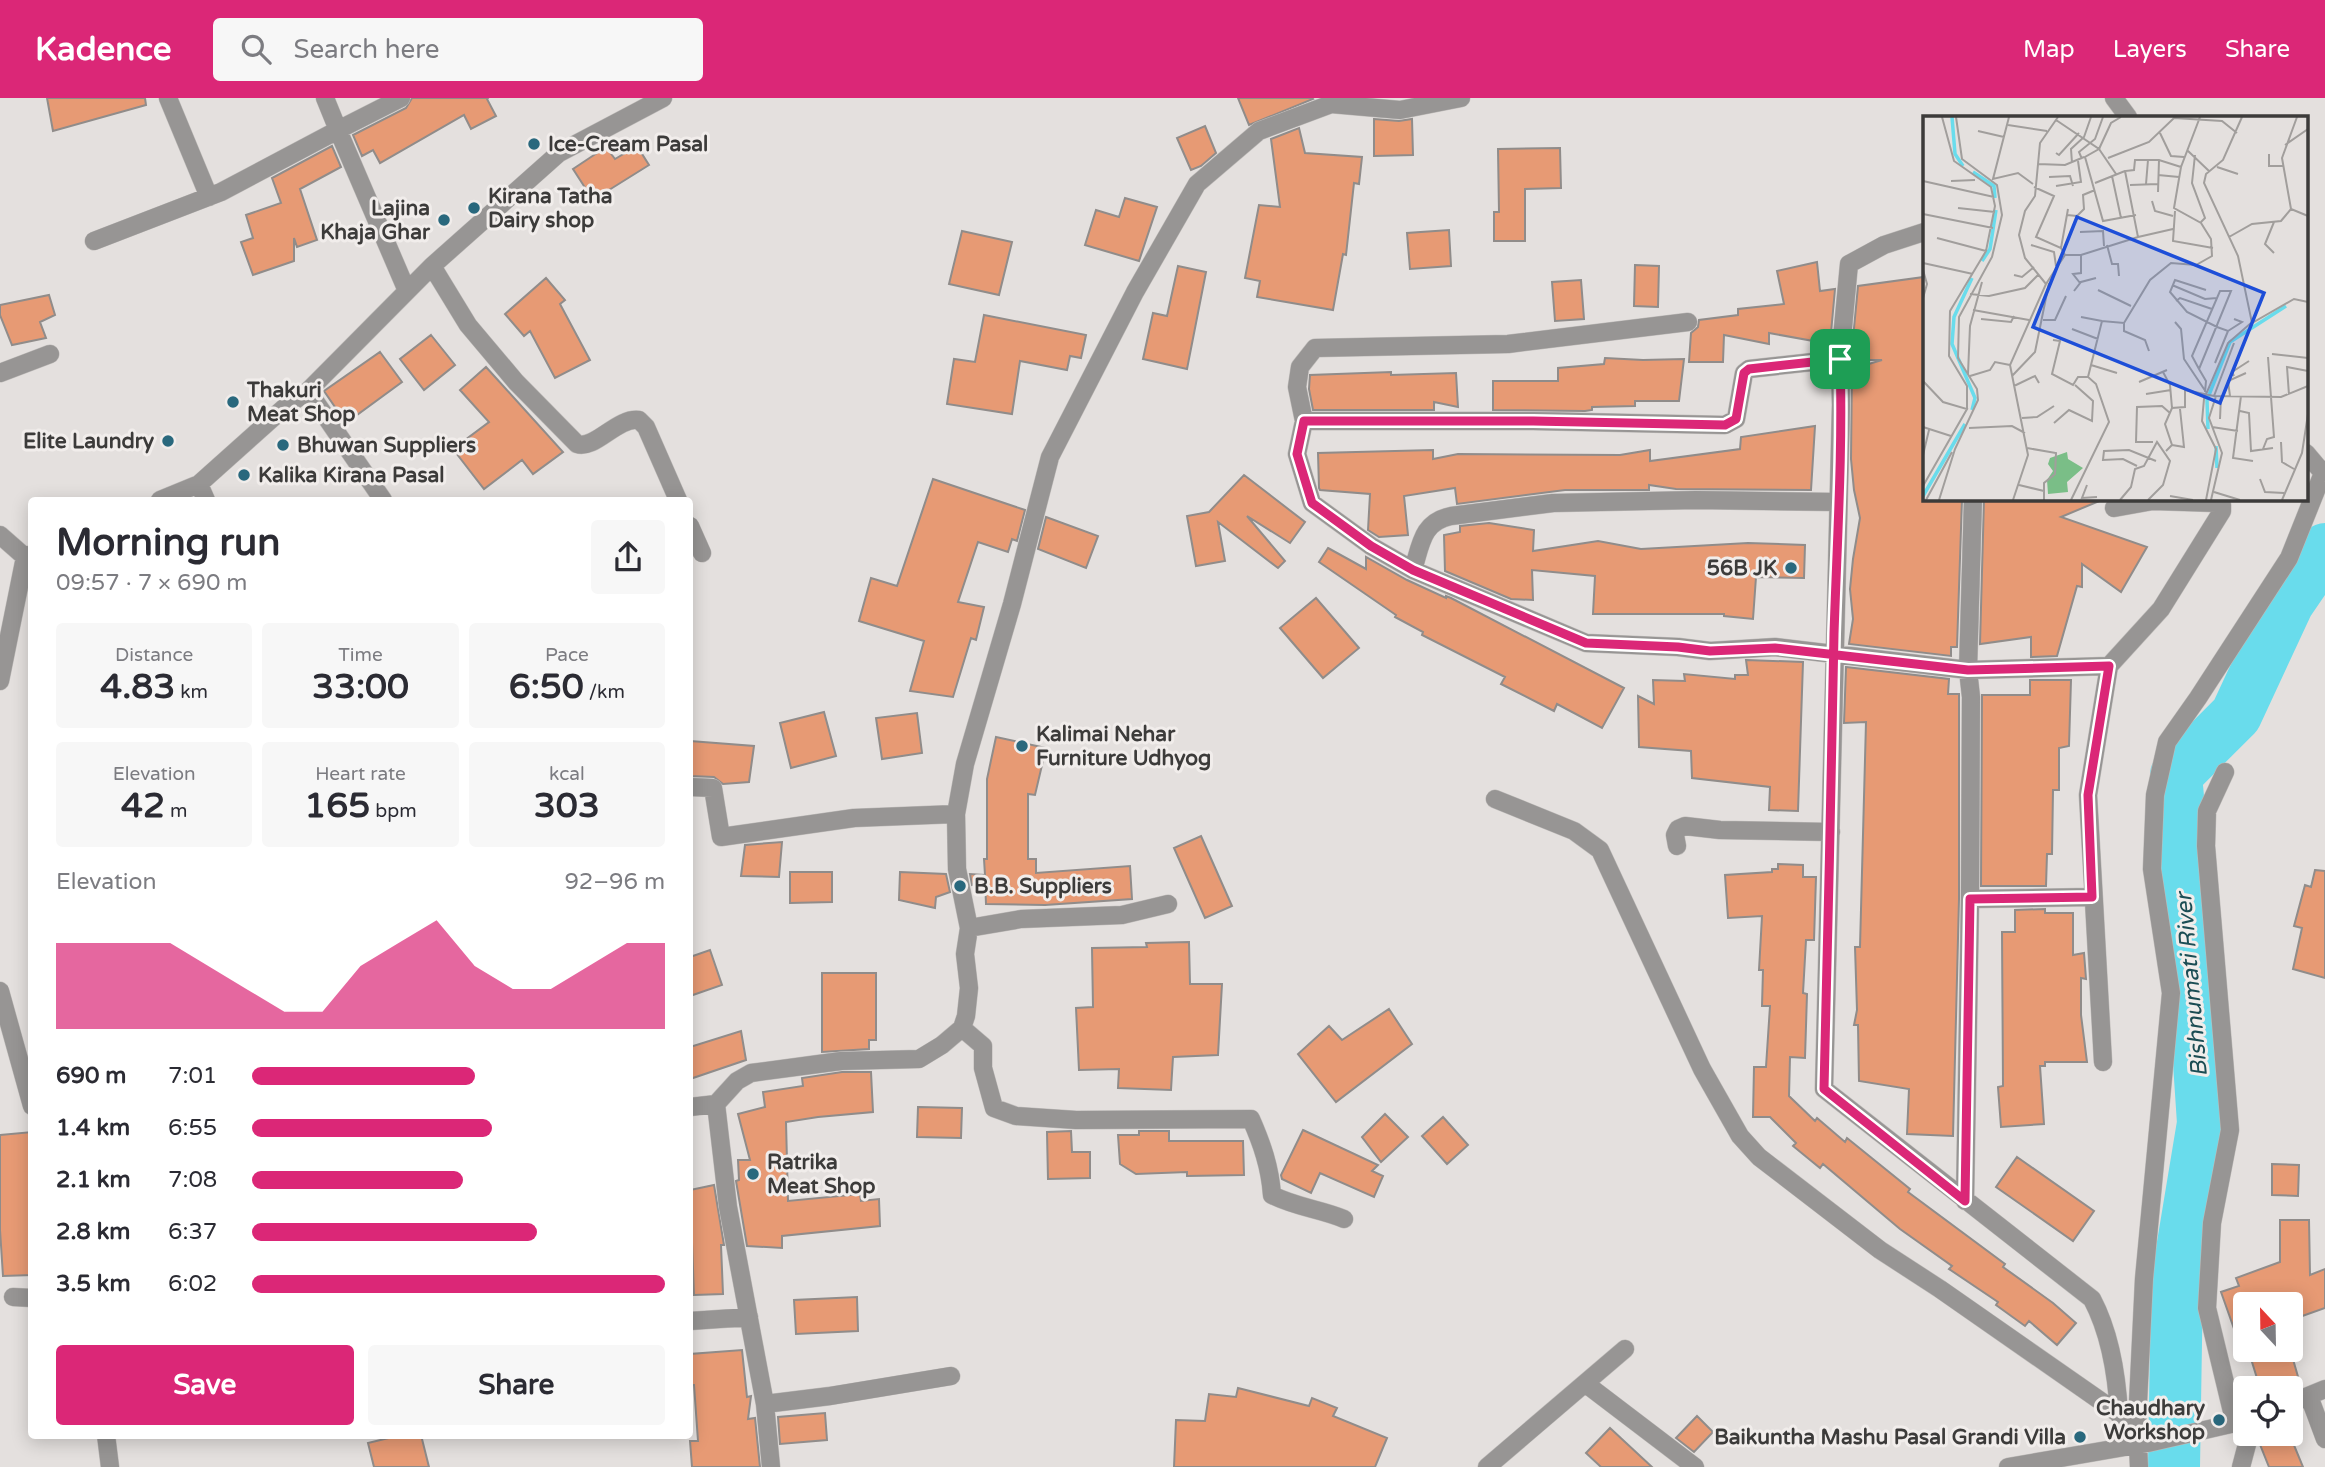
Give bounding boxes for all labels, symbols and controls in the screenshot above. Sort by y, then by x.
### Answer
search box [213,18,703,81]
text: Kadence [35,30,171,69]
icon: search [237,30,275,68]
text: Search here [293,34,440,65]
text: Map [2023,35,2075,64]
text: Layers [2113,35,2187,64]
text: Share [2225,35,2290,64]
inset map [1923,116,2308,500]
place label: Ice-Cream Pasal [548,132,708,157]
marker: Ice-Cream Pasal [526,136,542,152]
place label: Kirana Tatha Dairy shop [488,184,612,233]
place label: Lajina Khaja Ghar [320,196,431,245]
marker: Kirana Tatha Dairy shop [466,200,482,216]
marker: Lajina Khaja Ghar [436,212,452,228]
pin [1810,329,1870,389]
icon: arrive [1821,340,1859,378]
place label: Thakuri Meat Shop [246,378,356,427]
marker: Thakuri Meat Shop [225,394,241,410]
place label: Elite Laundry [23,429,155,454]
marker: Elite Laundry [160,433,176,449]
place label: Bhuwan Suppliers [297,433,476,458]
marker: Bhuwan Suppliers [275,437,291,453]
place label: Kalika Kirana Pasal [258,463,445,488]
marker: Kalika Kirana Pasal [236,467,252,483]
text: Morning run [56,520,280,566]
button: share [591,520,665,594]
place label: 56B JK [1707,556,1777,581]
marker: 56B JK [1783,560,1799,576]
text: 09:57 · 7 × 690 m [56,569,247,597]
text: Distance [115,644,193,666]
text: Time [338,644,383,666]
text: Pace [545,644,589,666]
text: 4.83 [100,666,175,708]
text: 33:00 [312,666,409,708]
text: 6:50 [509,666,584,708]
text: km [175,681,208,703]
text: /km [584,681,625,703]
place label: Kalimai Nehar Furniture Udhyog [1036,722,1211,771]
marker: Kalimai Nehar Furniture Udhyog [1014,738,1030,754]
text: Elevation [113,763,196,785]
text: Heart rate [315,763,406,785]
text: kcal [549,763,585,785]
text: 42 [121,785,165,827]
text: 165 [304,785,370,827]
text: 303 [534,785,600,827]
text: m [165,800,187,822]
text: bpm [370,800,417,822]
text: Elevation [56,868,157,896]
text: 92–96 m [564,868,665,896]
place label: B.B. Suppliers [974,874,1112,899]
marker: B.B. Suppliers [952,878,968,894]
water label: Bishnumati River [2170,889,2214,1078]
text: 690 m [56,1062,126,1090]
text: 7:01 [168,1062,217,1090]
text: 1.4 km [56,1114,130,1142]
text: 6:55 [168,1114,217,1142]
place label: Ratrika Meat Shop [767,1150,876,1199]
text: 2.1 km [56,1166,131,1194]
text: 7:08 [168,1166,217,1194]
marker: Ratrika Meat Shop [745,1166,761,1182]
text: 2.8 km [56,1218,130,1246]
text: 6:37 [168,1218,217,1246]
text: 3.5 km [56,1270,131,1298]
text: 6:02 [168,1270,217,1298]
north arrow [2233,1292,2303,1362]
map controls [2233,1292,2303,1446]
button: Save [56,1345,354,1425]
button: Share [368,1345,665,1425]
button: locate [2233,1376,2303,1446]
place label: Chaudhary Workshop [2096,1396,2206,1445]
marker: Chaudhary Workshop [2211,1412,2227,1428]
place label: Baikuntha Mashu Pasal Grandi Villa [1714,1425,2066,1450]
marker: Baikuntha Mashu Pasal Grandi Villa [2072,1429,2088,1445]

